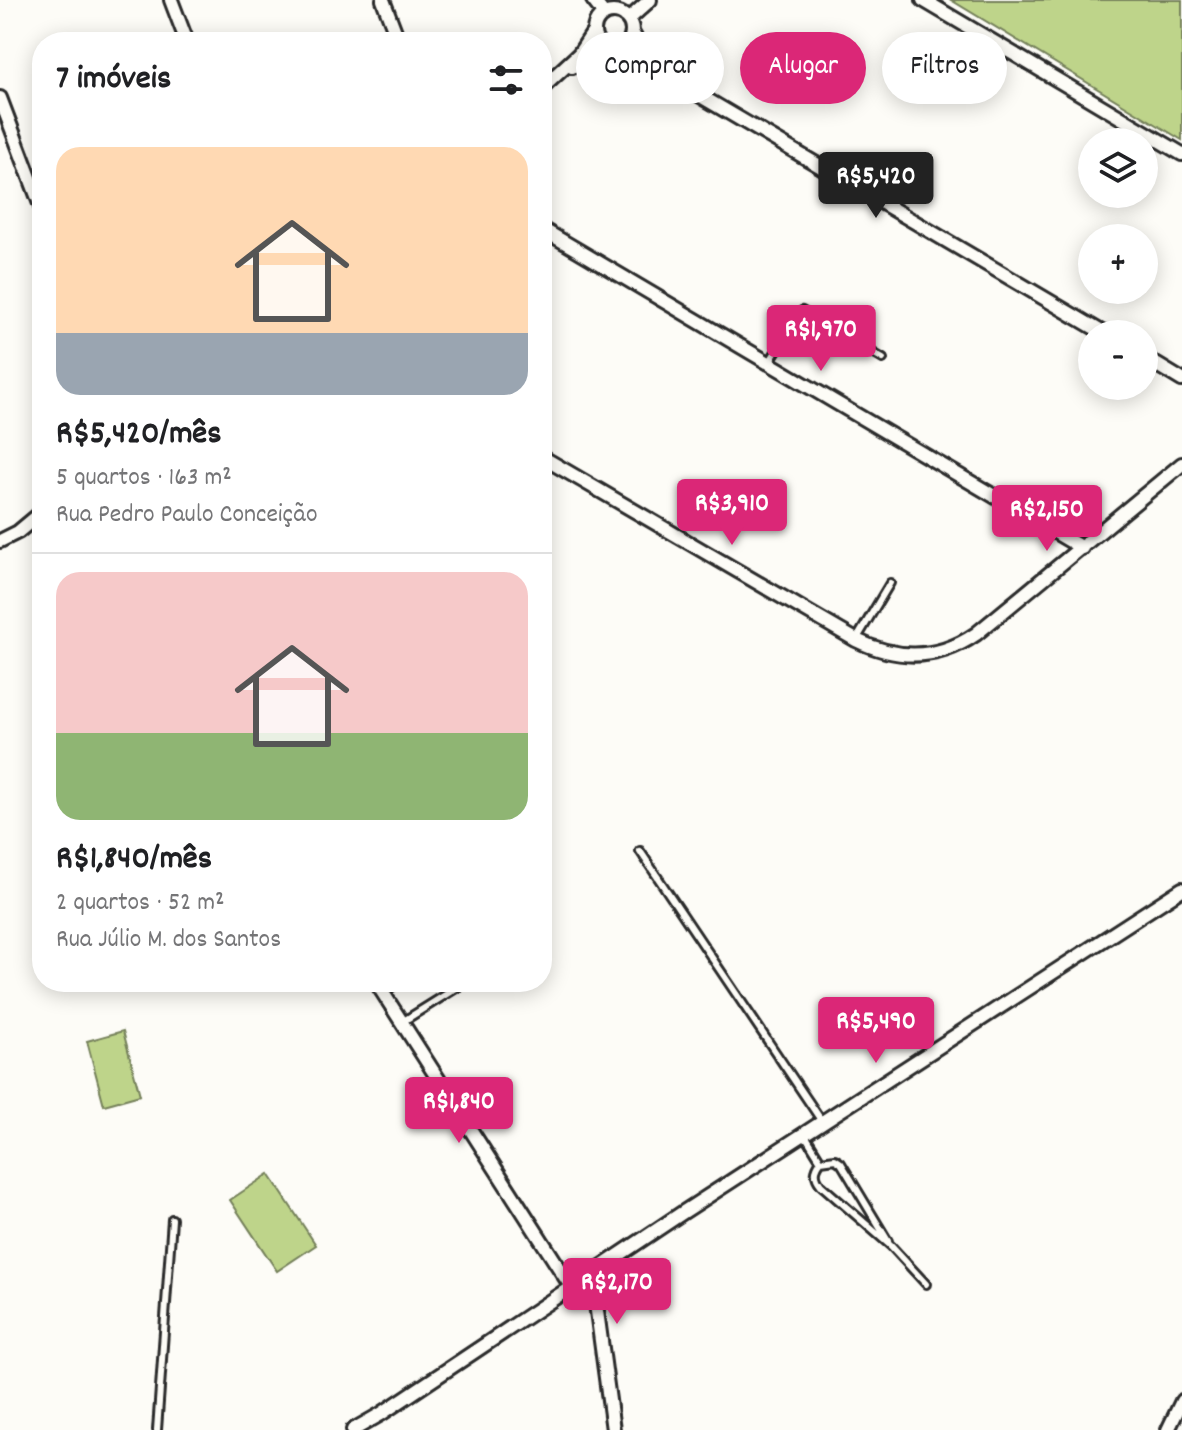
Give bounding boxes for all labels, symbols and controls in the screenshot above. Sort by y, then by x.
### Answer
chip: Comprar [576,32,724,104]
chip: Alugar [740,32,866,104]
chip: Filtros [882,32,1007,104]
text: 7 imóveis [56,56,171,105]
icon: filters [484,58,528,102]
map controls [1078,128,1158,400]
button: layers [1078,128,1158,208]
pin: R$5,420 [802,152,950,220]
text: R$5,420 [836,159,916,196]
icon: home [220,199,364,343]
button: + [1078,224,1158,304]
pin: R$1,970 [747,305,895,373]
text: R$1,970 [785,312,857,349]
button: − [1078,320,1158,400]
text: R$5,420/mês [56,411,222,460]
text: 5 quartos · 163 m² [56,460,232,497]
pin: R$3,910 [658,479,806,547]
pin: R$2,150 [973,485,1121,553]
text: R$3,910 [695,486,769,523]
text: R$2,150 [1010,492,1084,529]
text: Rua Pedro Paulo Conceição [56,497,318,534]
icon: home [220,624,364,768]
text: R$1,840/mês [56,836,212,885]
text: 2 quartos · 52 m² [56,885,225,922]
text: Rua Júlio M. dos Santos [56,922,281,959]
pin: R$5,490 [802,997,950,1065]
text: R$5,490 [836,1004,916,1041]
pin: R$1,840 [385,1077,533,1145]
text: R$1,840 [423,1084,495,1121]
pin: R$2,170 [543,1258,691,1326]
text: R$2,170 [581,1265,653,1302]

